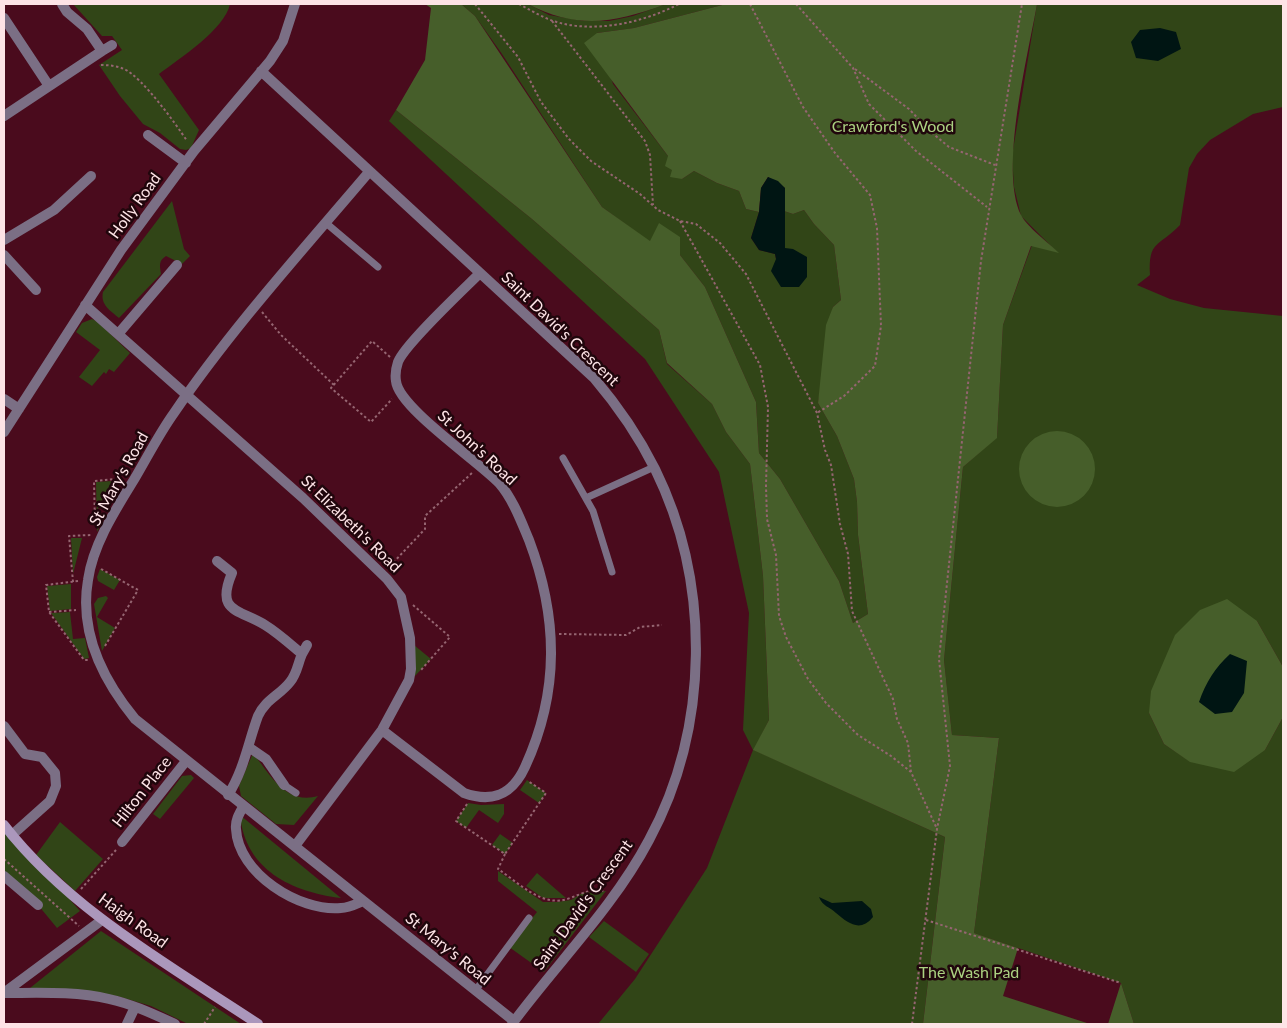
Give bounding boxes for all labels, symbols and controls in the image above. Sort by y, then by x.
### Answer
park label: Crawford's Wood [832,117,954,137]
street label: Holly Road [105,169,165,243]
street label: Saint David's Crescent [497,268,623,390]
street label: St John's Road [434,407,520,489]
street label: St Mary's Road [85,429,153,529]
street label: St Elizabeth's Road [297,471,405,577]
street label: Hilton Place [108,753,176,831]
street label: Saint David's Crescent [529,836,637,974]
street label: Haigh Road [95,890,171,952]
street label: St Mary's Road [401,909,495,989]
park label: The Wash Pad [919,963,1019,983]

